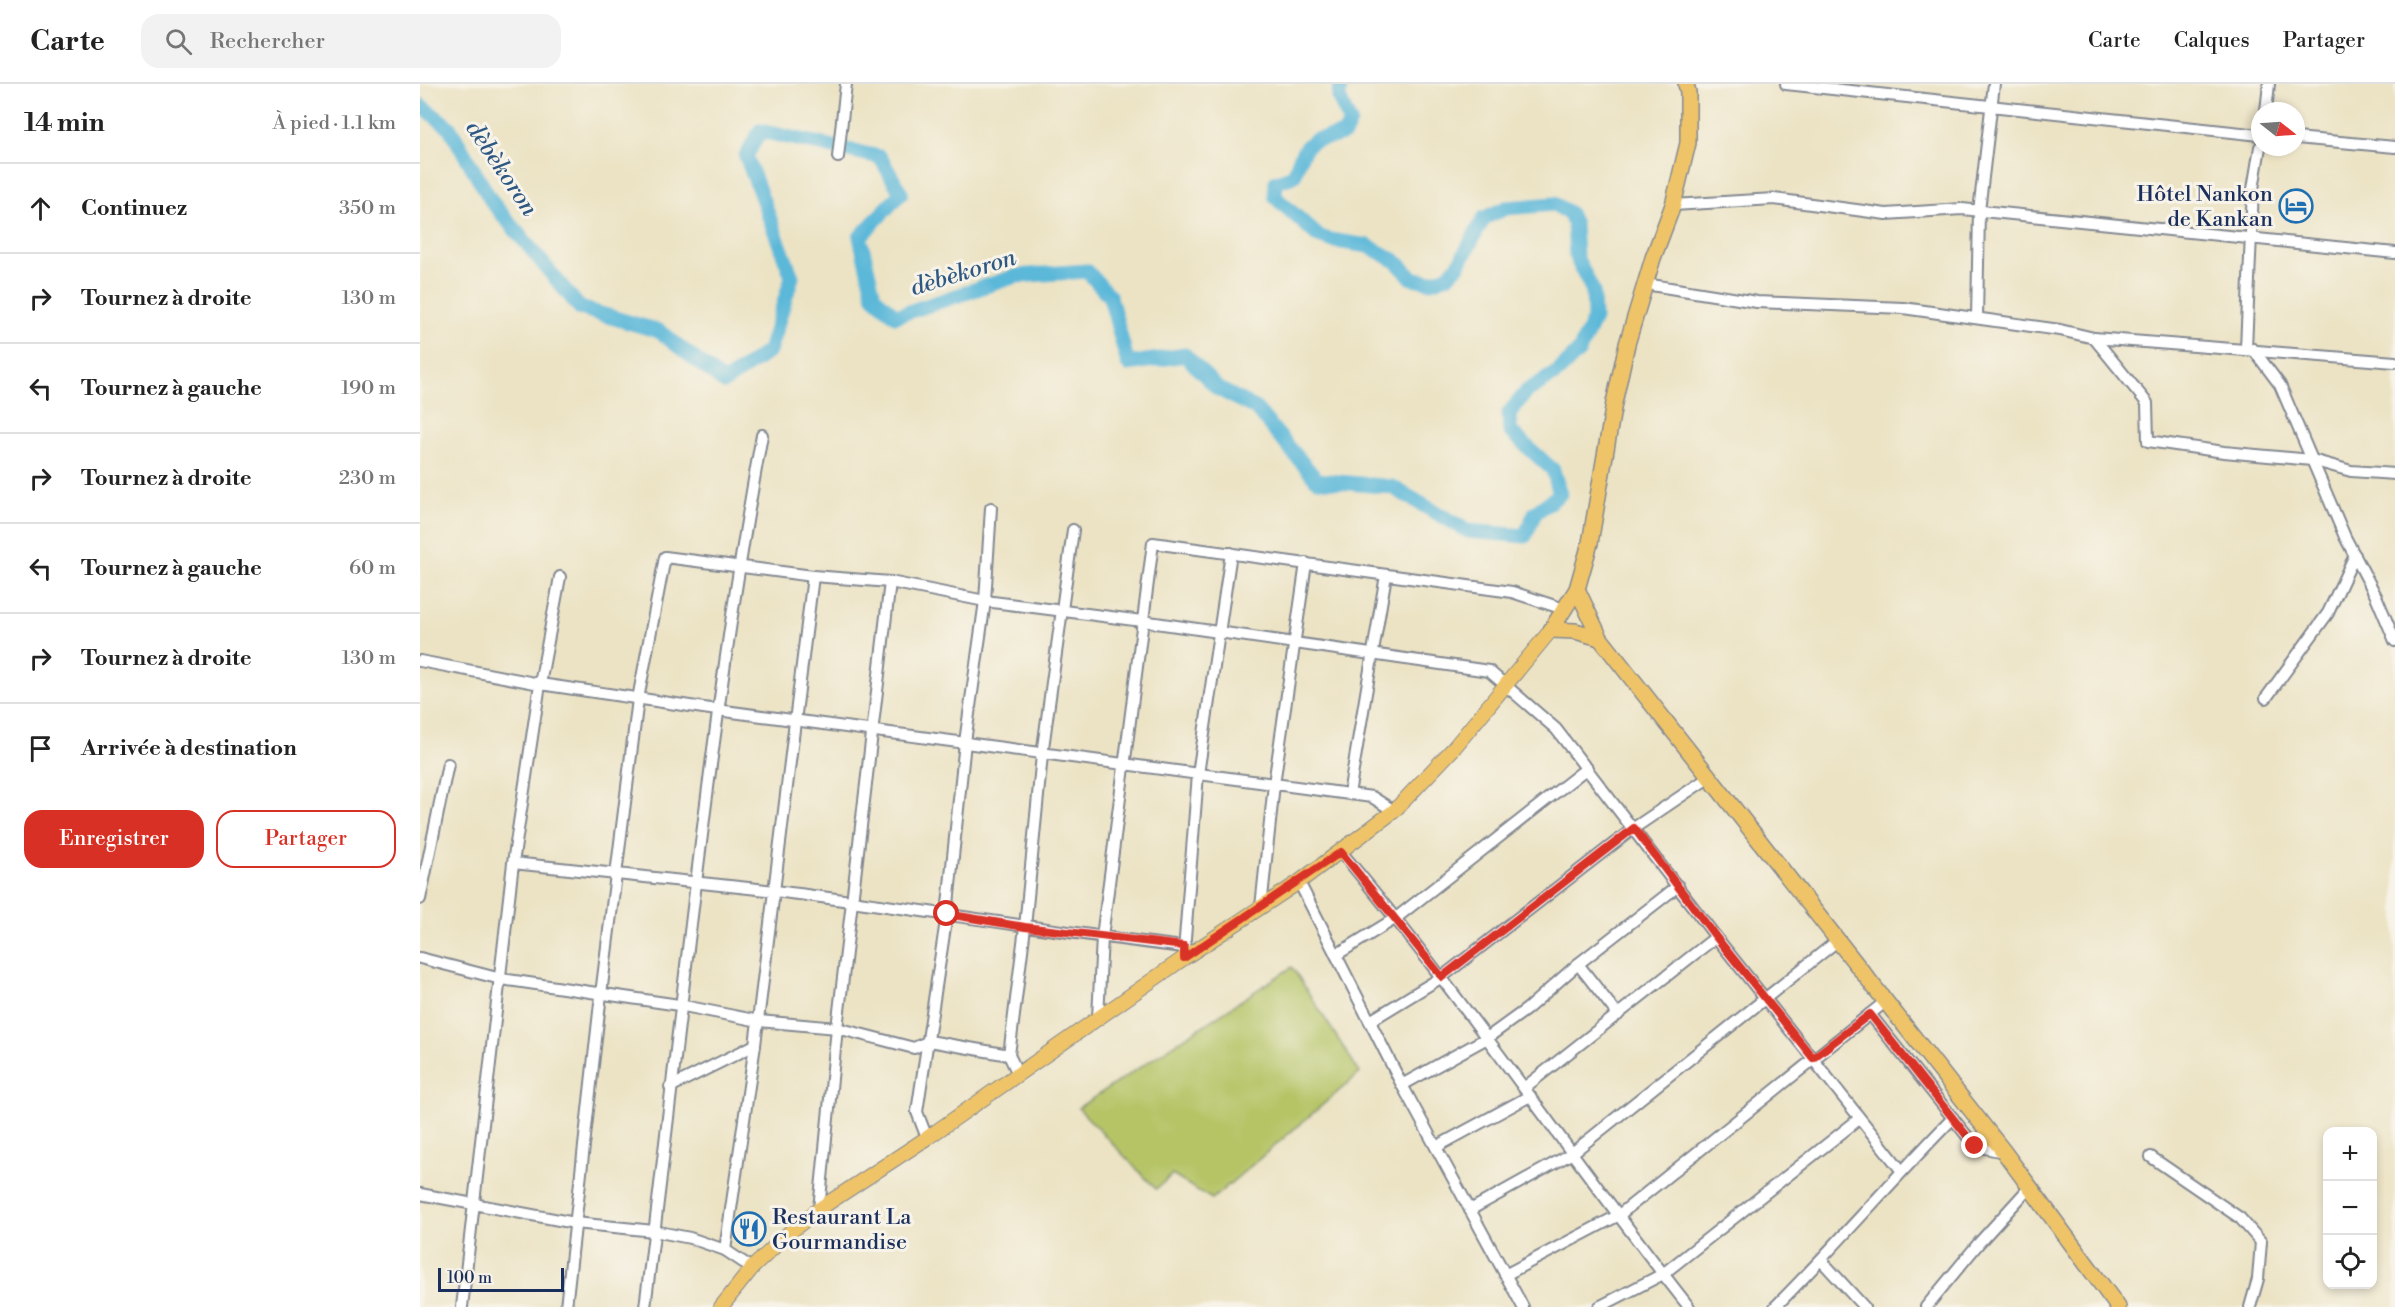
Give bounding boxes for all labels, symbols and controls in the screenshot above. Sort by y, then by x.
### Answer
search box [141,14,561,68]
text: Carte [30,24,105,59]
icon: search [162,25,195,58]
text: Rechercher [210,28,325,55]
text: Carte [2088,28,2141,54]
text: Calques [2174,28,2250,54]
text: Partager [2283,28,2365,54]
north arrow [2251,102,2305,156]
text: 14 min [24,107,105,139]
text: À pied · 1.1 km [273,111,396,136]
water label: dèbèkoron [458,115,544,223]
place label: Hôtel Nankon de Kankan [2136,181,2273,233]
hotel icon: Hôtel Nankon de Kankan [2278,188,2314,224]
icon: ahead [24,192,57,225]
text: Continuez [81,195,187,222]
text: 350 m [339,196,396,221]
water label: dèbèkoron [907,243,1020,303]
icon: right [24,282,57,315]
text: Tournez à droite [81,285,252,312]
text: 130 m [341,286,396,311]
icon: left [24,372,57,405]
text: Tournez à gauche [81,375,262,402]
text: 190 m [341,376,396,401]
icon: right [24,462,57,495]
text: Tournez à droite [81,465,252,492]
text: 230 m [339,466,396,491]
icon: left [24,552,57,585]
text: Tournez à gauche [81,555,262,582]
text: 60 m [349,556,396,581]
icon: right [24,642,57,675]
text: Tournez à droite [81,645,252,672]
text: 130 m [341,646,396,671]
icon: arrive [24,732,57,765]
text: Arrivée à destination [81,735,297,762]
button: Enregistrer [24,810,204,868]
button: Partager [216,810,396,868]
route start [933,900,959,926]
map controls [2323,1127,2377,1289]
button: + [2323,1127,2377,1181]
route end [1961,1132,1987,1158]
button: − [2323,1181,2377,1235]
place label: Restaurant La Gourmandise [772,1204,912,1256]
restaurant icon: Restaurant La Gourmandise [731,1211,767,1247]
button: locate [2323,1235,2377,1289]
scale bar [438,1265,564,1292]
text: 100 m [447,1268,492,1288]

